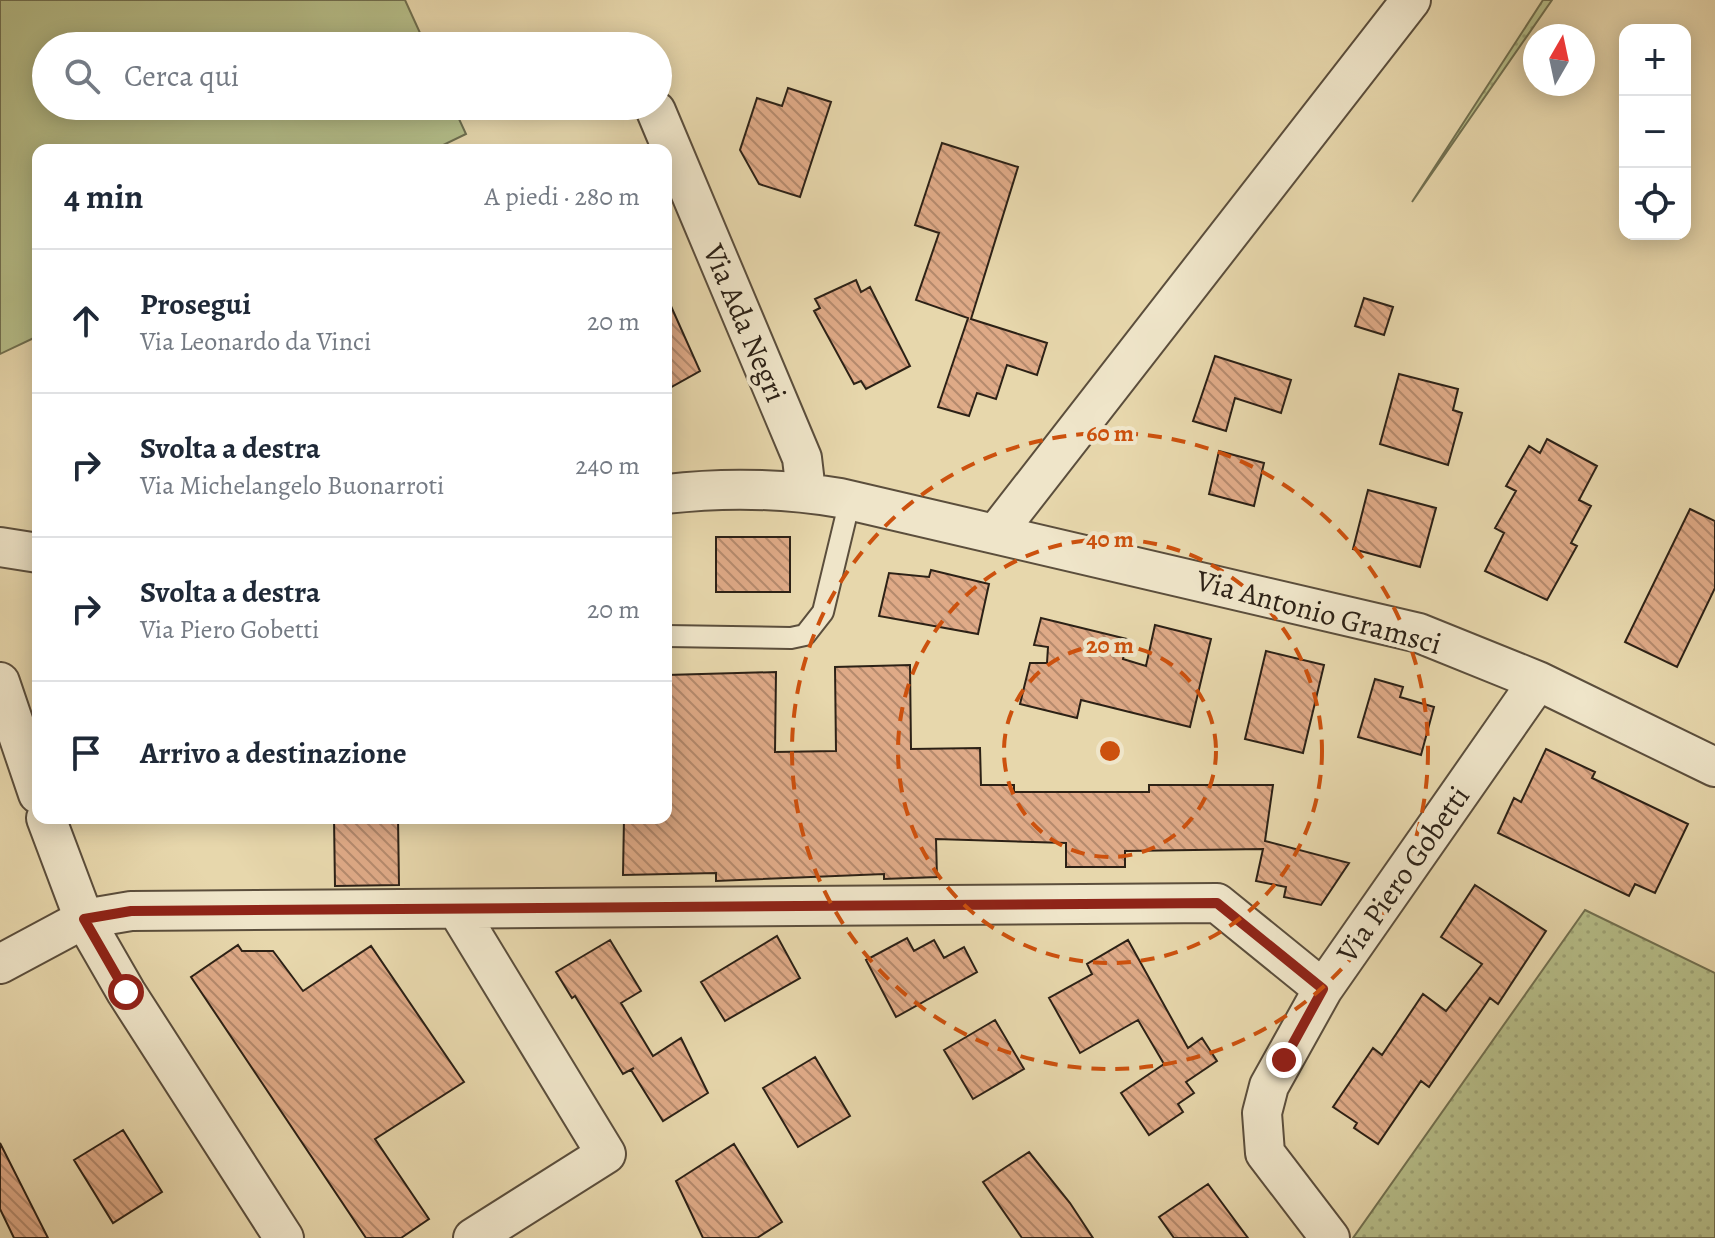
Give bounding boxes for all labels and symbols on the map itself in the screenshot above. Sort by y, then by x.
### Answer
north arrow [1523,24,1595,96]
street label: Via Ada Negri [693,237,796,408]
text: 60 m [1086,417,1134,449]
text: 40 m [1086,523,1134,555]
street label: Via Antonio Gramsci [1191,560,1446,664]
text: 20 m [1086,629,1134,661]
centre of rings [1096,737,1124,765]
street label: Via Piero Gobetti [1327,778,1479,971]
route start [108,974,144,1010]
route end [1266,1042,1302,1078]

